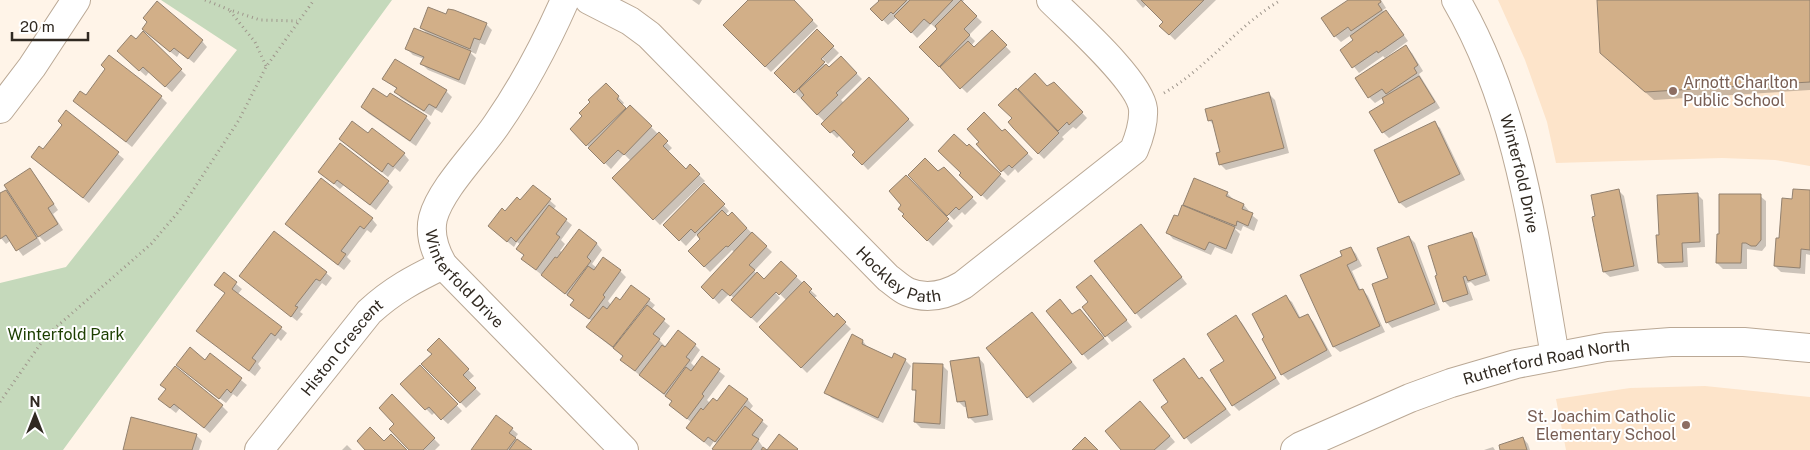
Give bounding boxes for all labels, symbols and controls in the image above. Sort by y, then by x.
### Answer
scale bar [12,10,89,42]
text: 20 m [20,18,55,35]
place label: Arnott Charlton Public School [1683,73,1798,110]
marker: Arnott Charlton Public School [1667,85,1679,97]
street label: Winterfold Drive [1496,112,1543,235]
street label: Winterfold Drive [421,228,508,332]
street label: Hockley Path [852,243,942,306]
street label: Histon Crescent [297,295,387,400]
park label: Winterfold Park [8,325,124,344]
street label: Rutherford Road North [1461,336,1631,389]
north arrow [10,390,60,440]
text: N [30,394,40,410]
place label: St. Joachim Catholic Elementary School [1527,407,1676,444]
marker: St. Joachim Catholic Elementary School [1680,419,1692,431]

